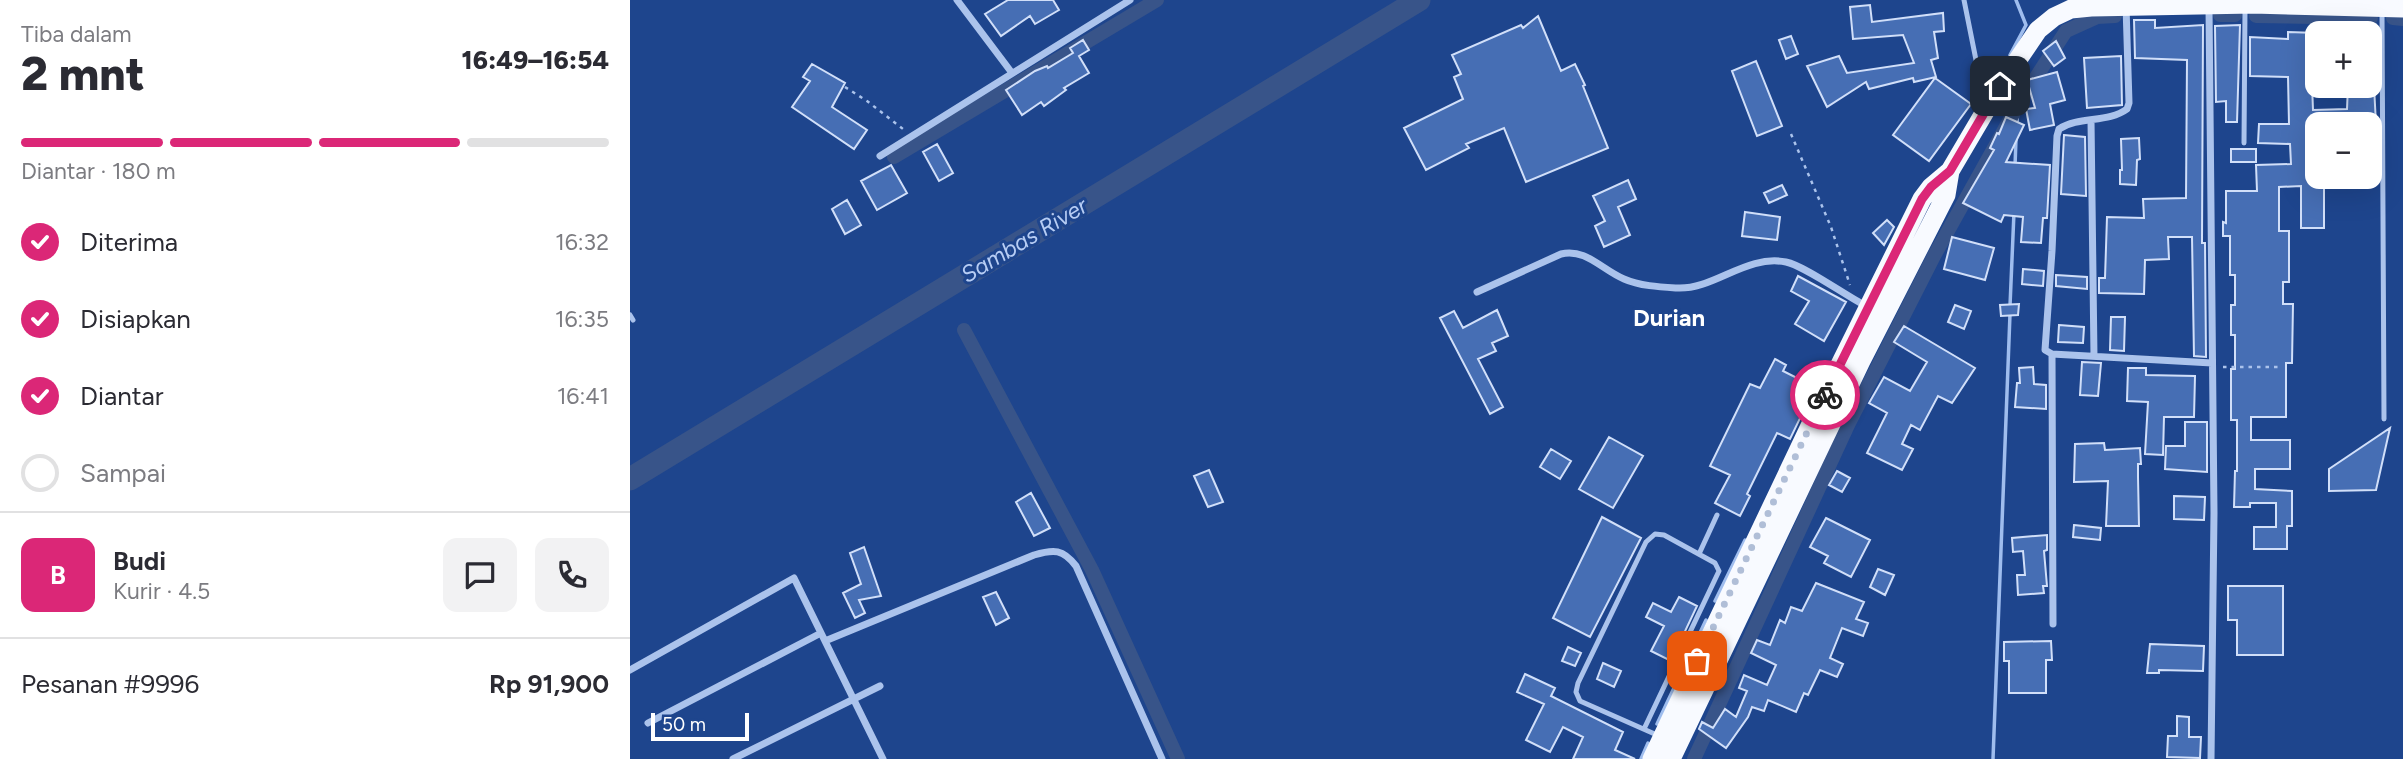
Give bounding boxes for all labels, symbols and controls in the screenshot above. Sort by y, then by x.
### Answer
text: Tiba dalam [21,20,132,48]
map controls [2305,21,2382,189]
button: + [2305,21,2382,98]
text: 16:49–16:54 [462,44,609,76]
text: 2 mnt [21,46,145,102]
pin [1970,56,2030,116]
icon: home [1981,67,2019,105]
button: − [2305,112,2382,189]
text: Diantar · 180 m [21,157,176,185]
water label: Sambas River [956,191,1093,289]
icon: check [21,223,59,261]
text: Diterima [80,226,178,258]
text: 16:32 [555,228,609,256]
icon: check [21,300,59,338]
text: Disiapkan [80,303,191,335]
district label: Durian [1633,303,1705,332]
text: 16:35 [555,305,609,333]
courier [1790,360,1860,430]
icon: bike [1806,376,1844,414]
icon: check [21,377,59,415]
text: Diantar [80,380,164,412]
text: 16:41 [557,382,609,410]
text: Sampai [80,457,166,489]
button: chat [443,538,517,612]
button: phone [535,538,609,612]
text: Budi [113,545,166,577]
text: B [50,559,66,591]
text: Kurir · 4.5 [113,577,210,605]
pin [1667,631,1727,691]
icon: bag [1678,642,1716,680]
text: Pesanan #9996 [21,668,199,700]
text: Rp 91,900 [489,668,609,700]
scale bar [651,710,749,742]
text: 50 m [662,713,706,736]

